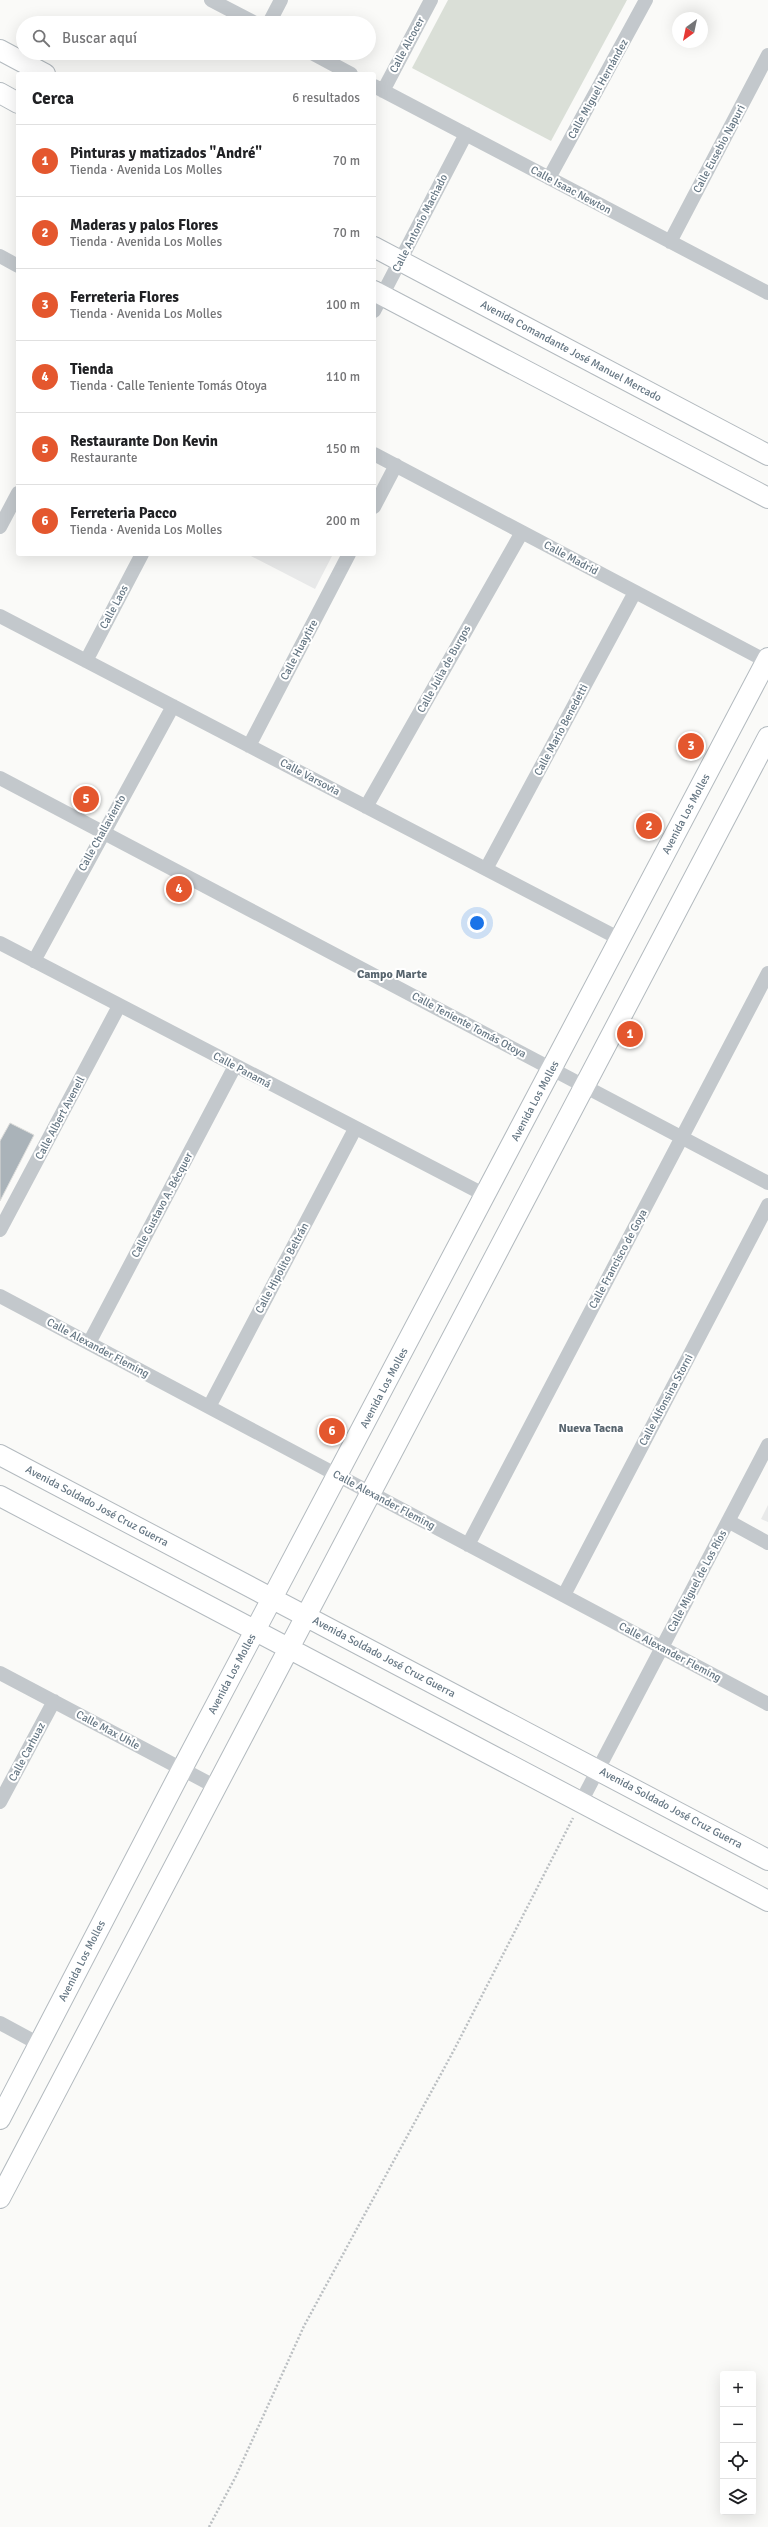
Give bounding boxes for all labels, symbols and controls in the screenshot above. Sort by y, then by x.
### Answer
north arrow [672,12,708,48]
street label: Calle Alcocer [387,15,427,75]
search box [16,16,376,60]
icon: search [30,27,52,49]
text: Buscar aquí [62,29,137,47]
street label: Calle Miguel Hernández [565,37,631,141]
text: Cerca [32,88,74,109]
text: 6 resultados [292,90,360,106]
street label: Calle Eusebio Napuri [690,103,748,195]
text: Pinturas y matizados "André" [70,144,262,162]
text: 1 [41,153,49,169]
text: 70 m [333,153,360,169]
text: Tienda · Avenida Los Molles [70,162,222,178]
street label: Calle Isaac Newton [528,163,614,217]
street label: Calle Antonio Machado [390,172,450,274]
text: Maderas y palos Flores [70,216,218,234]
text: 2 [41,225,49,241]
text: 70 m [333,225,360,241]
text: Tienda · Avenida Los Molles [70,234,222,250]
text: Ferreteria Flores [70,288,179,306]
text: 3 [41,297,49,313]
text: 100 m [326,297,360,313]
street label: Avenida Comandante José Manuel Mercado [478,298,664,405]
text: Tienda · Avenida Los Molles [70,306,222,322]
text: Tienda [70,360,114,378]
text: 4 [41,369,49,385]
text: 110 m [326,369,360,385]
text: Tienda · Calle Teniente Tomás Otoya [70,378,267,394]
text: Restaurante Don Kevin [70,432,218,450]
text: 5 [41,441,49,457]
text: 150 m [326,441,360,457]
text: Restaurante [70,450,137,466]
text: Ferreteria Pacco [70,504,177,522]
text: 6 [41,513,49,529]
text: 200 m [326,513,360,529]
text: Tienda · Avenida Los Molles [70,522,222,538]
street label: Calle Madrid [542,538,601,578]
street label: Calle Laos [97,583,131,631]
street label: Calle Huaytire [278,617,320,683]
street label: Calle Julia de Burgos [415,623,474,715]
street label: Calle Mario Benedetti [531,682,591,778]
pin: 3 [678,731,704,761]
street label: Calle Varsovia [278,756,342,798]
street label: Avenida Los Molles [659,771,713,856]
pin: 5 [73,784,99,814]
street label: Calle Challaviento [76,792,128,873]
pin: 2 [636,811,662,841]
pin: 4 [166,874,192,904]
your location [467,913,487,933]
district label: Campo Marte [357,967,427,982]
street label: Calle Teniente Tomás Otoya [410,989,529,1061]
pin: 1 [617,1019,643,1049]
street label: Calle Panamá [211,1049,274,1091]
street label: Avenida Los Molles [508,1058,562,1143]
street label: Calle Albert Avenell [32,1074,88,1162]
street label: Calle Gustavo A. Bécquer [129,1150,195,1260]
street label: Calle Francisco de Goya [586,1207,650,1311]
street label: Calle Hipolito Beltrán [253,1220,311,1316]
street label: Calle Alexander Fleming [45,1316,151,1381]
street label: Avenida Los Molles [357,1345,411,1430]
street label: Calle Alfonsina Storni [636,1352,696,1448]
pin: 6 [319,1416,345,1446]
district label: Nueva Tacna [558,1421,624,1436]
street label: Avenida Soldado José Cruz Guerra [23,1463,171,1549]
street label: Calle Alexander Fleming [331,1468,437,1533]
street label: Calle Miguel de Los Ríos [665,1528,729,1634]
street label: Avenida Soldado José Cruz Guerra [310,1614,458,1700]
street label: Calle Alexander Fleming [617,1620,723,1685]
street label: Avenida Los Molles [205,1631,259,1716]
street label: Calle Max Uhle [74,1708,142,1752]
street label: Calle Carhuaz [6,1720,48,1784]
street label: Avenida Soldado José Cruz Guerra [597,1765,745,1851]
street label: Avenida Los Molles [56,1918,108,2004]
map controls [720,2371,756,2515]
button: + [720,2371,756,2407]
button: − [720,2407,756,2443]
button: locate [720,2443,756,2479]
button: layers [720,2479,756,2515]

